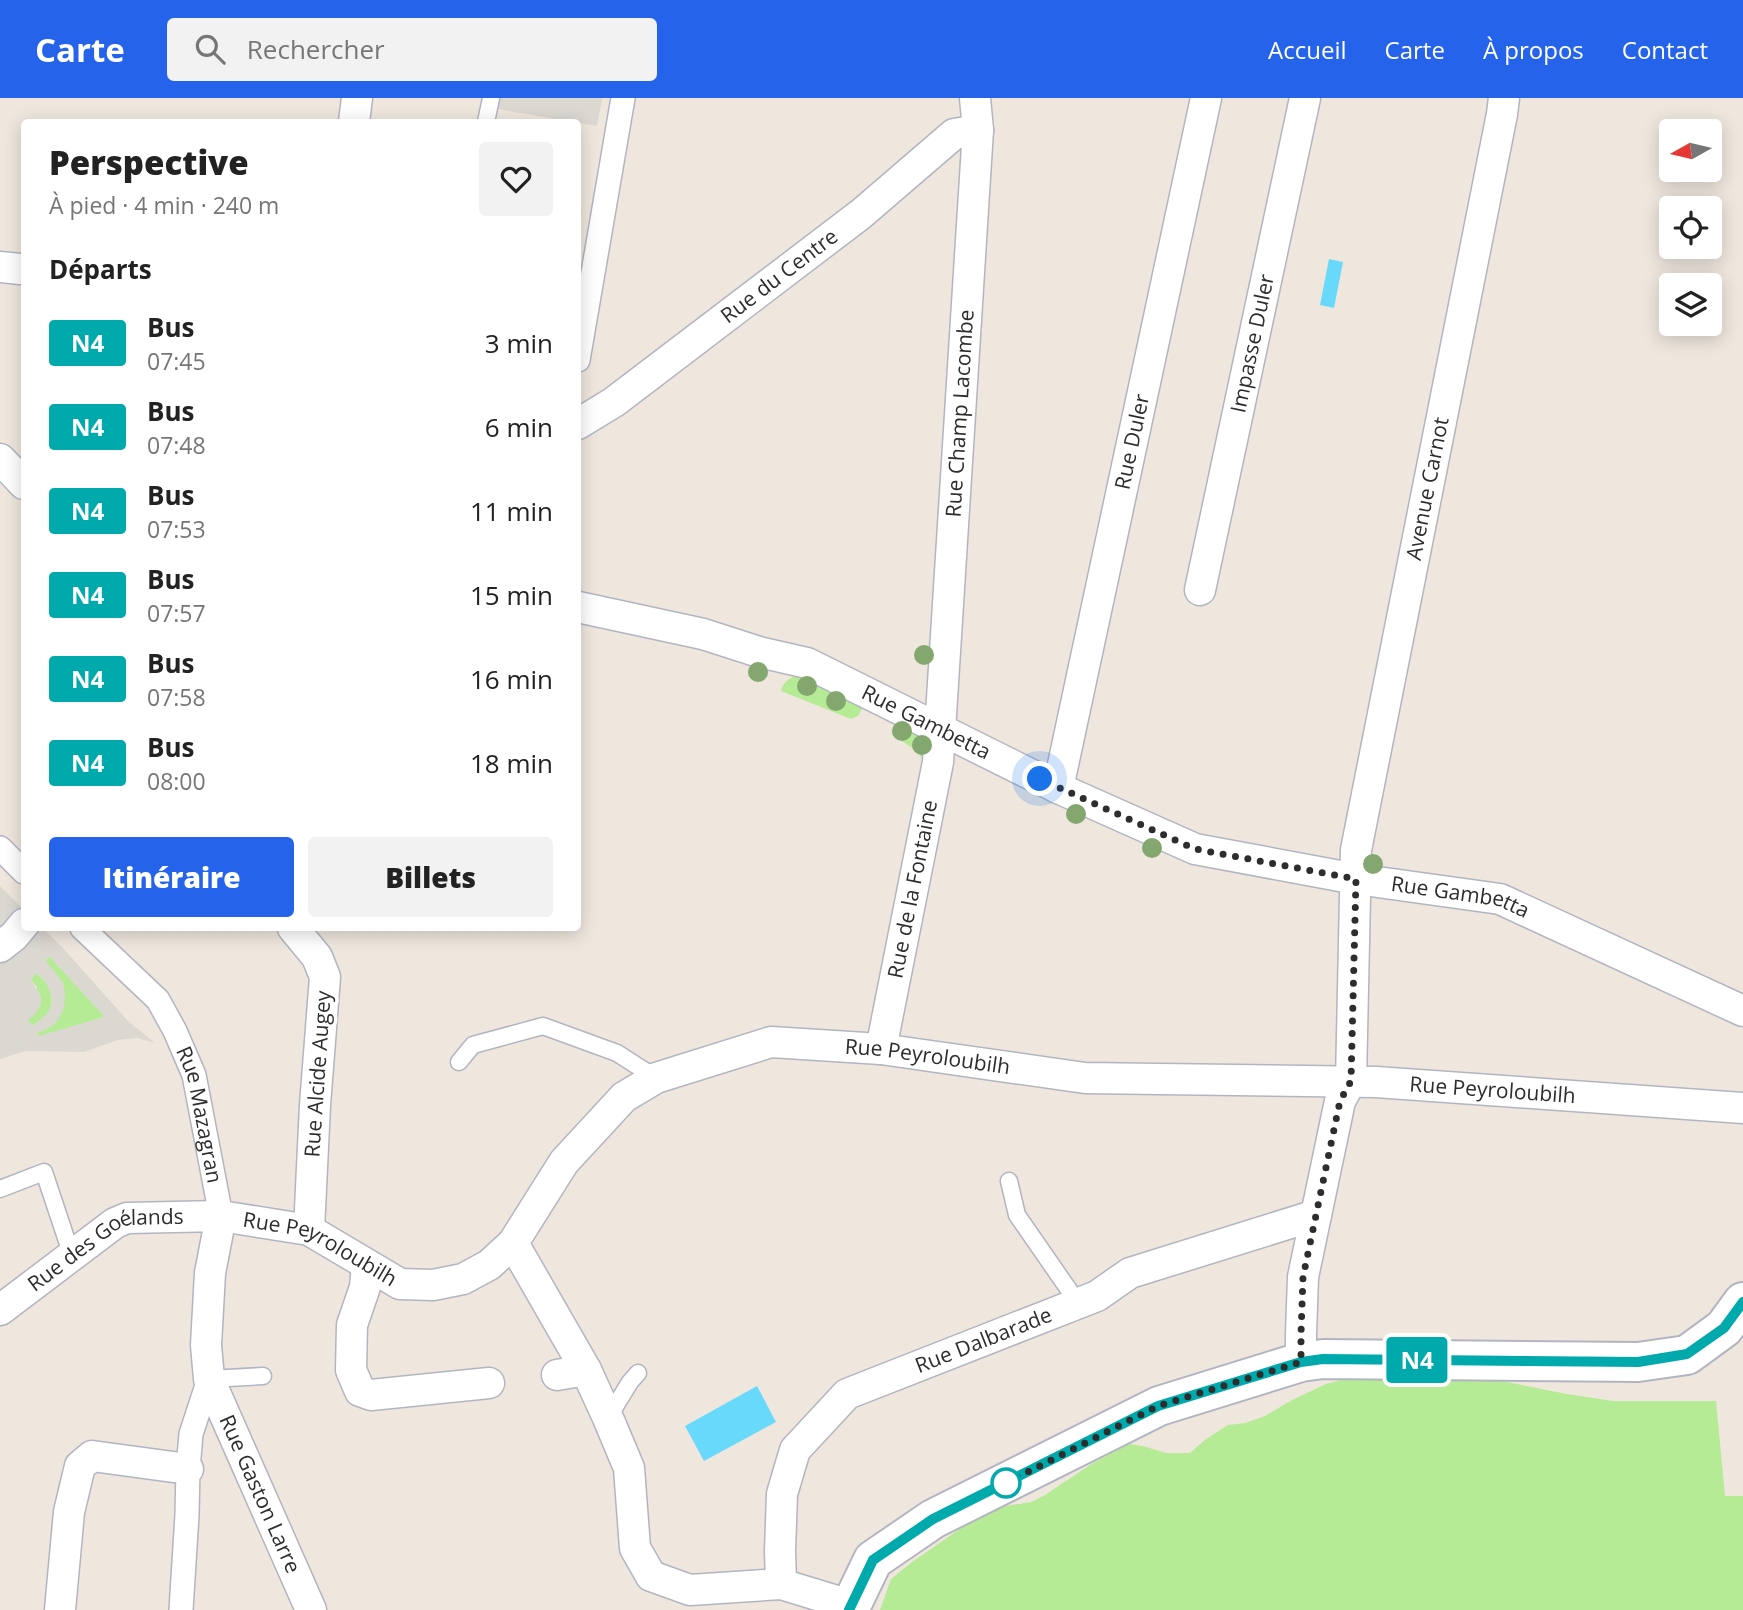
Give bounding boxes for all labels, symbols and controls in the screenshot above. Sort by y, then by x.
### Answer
search box [167,18,657,81]
text: Carte [35,27,125,72]
icon: search [191,30,229,68]
text: Rechercher [247,31,385,67]
text: Accueil [1268,33,1347,66]
text: Carte [1385,33,1445,66]
text: À propos [1483,33,1584,66]
text: Contact [1622,33,1708,66]
north arrow [1659,119,1722,182]
map controls [1659,119,1722,336]
text: Perspective [49,140,249,185]
button: heart [479,142,553,216]
text: À pied · 4 min · 240 m [49,189,279,221]
button: locate [1659,196,1722,259]
street label: Rue du Centre [715,222,843,329]
text: Départs [49,251,152,287]
street label: Impasse Duler [1223,271,1280,415]
button: layers [1659,273,1722,336]
street label: Rue Champ Lacombe [939,308,980,518]
text: Bus [147,309,194,345]
text: 3 min [485,325,553,361]
text: N4 [71,326,104,359]
text: 07:45 [147,345,206,377]
street label: Rue Duler [1107,391,1155,492]
text: Bus [147,393,194,429]
text: 6 min [485,409,553,445]
text: N4 [71,410,104,443]
street label: Avenue Carnot [1399,415,1455,563]
text: 07:48 [147,429,206,461]
text: Bus [147,477,194,513]
text: 11 min [470,493,553,529]
text: N4 [71,494,104,527]
text: 07:53 [147,513,206,545]
text: Bus [147,561,194,597]
text: 15 min [470,577,553,613]
text: N4 [71,578,104,611]
text: 07:57 [147,597,206,629]
text: Bus [147,645,194,681]
text: 16 min [470,661,553,697]
text: N4 [71,662,104,695]
street label: Rue Gambetta [857,677,996,765]
text: 07:58 [147,681,206,713]
text: Bus [147,729,194,765]
text: 18 min [470,745,553,781]
text: N4 [71,746,104,779]
your location [1022,761,1057,796]
text: 08:00 [147,765,206,797]
street label: Rue de la Fontaine [880,797,943,981]
button: Itinéraire [49,837,294,917]
button: Billets [308,837,553,917]
street label: Rue Gambetta [1389,869,1534,924]
street label: Rue Alcide Augey [297,989,337,1158]
street label: Rue Peyroloubilh [844,1032,1012,1080]
street label: Rue Mazagran [170,1042,229,1185]
street label: Rue Peyroloubilh [1409,1069,1577,1109]
street label: Rue des Goélands [21,1202,184,1297]
street label: Rue Peyroloubilh [241,1205,403,1292]
street label: Rue Dalbarade [911,1300,1056,1379]
line badge: N4 [1386,1337,1448,1383]
text: N4 [1400,1343,1434,1376]
street label: Rue Gaston Larre [214,1410,308,1577]
unlabelled marker [991,1468,1021,1498]

